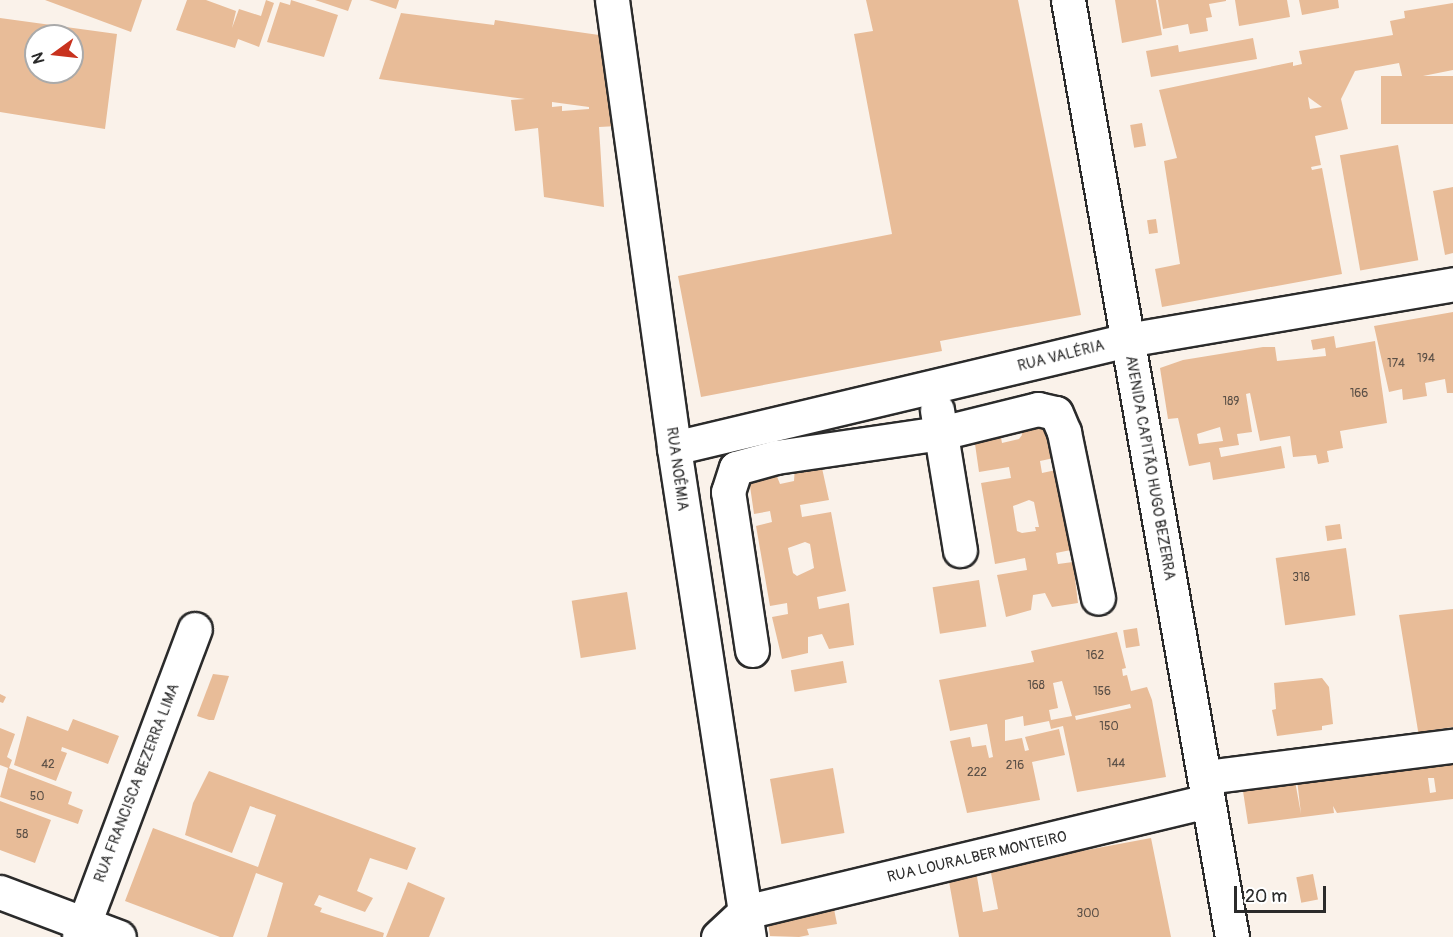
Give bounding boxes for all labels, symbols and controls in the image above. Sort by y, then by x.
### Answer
north arrow [24,24,84,84]
text: N [27,50,50,66]
street label: RUA VALÉRIA [1016,337,1106,375]
house number: 194 [1417,352,1435,366]
street label: AVENIDA CAPITÃO HUGO BEZERRA [1121,354,1179,582]
house number: 174 [1387,357,1405,371]
house number: 166 [1350,387,1368,401]
house number: 189 [1223,395,1239,409]
street label: RUA NOÊMIA [662,426,692,512]
house number: 318 [1292,571,1310,585]
house number: 162 [1086,649,1104,663]
house number: 168 [1027,679,1045,693]
street label: RUA FRANCISCA BEZERRA LIMA [91,681,183,885]
house number: 156 [1093,685,1111,699]
house number: 150 [1099,720,1119,734]
house number: 144 [1107,757,1125,771]
house number: 42 [41,758,55,772]
house number: 216 [1006,759,1024,773]
house number: 222 [967,766,987,780]
house number: 50 [30,790,44,804]
house number: 58 [16,828,28,842]
street label: RUA LOURALBER MONTEIRO [885,828,1069,886]
scale bar [1237,874,1328,912]
text: 20 m [1245,885,1287,908]
house number: 300 [1076,907,1100,921]

